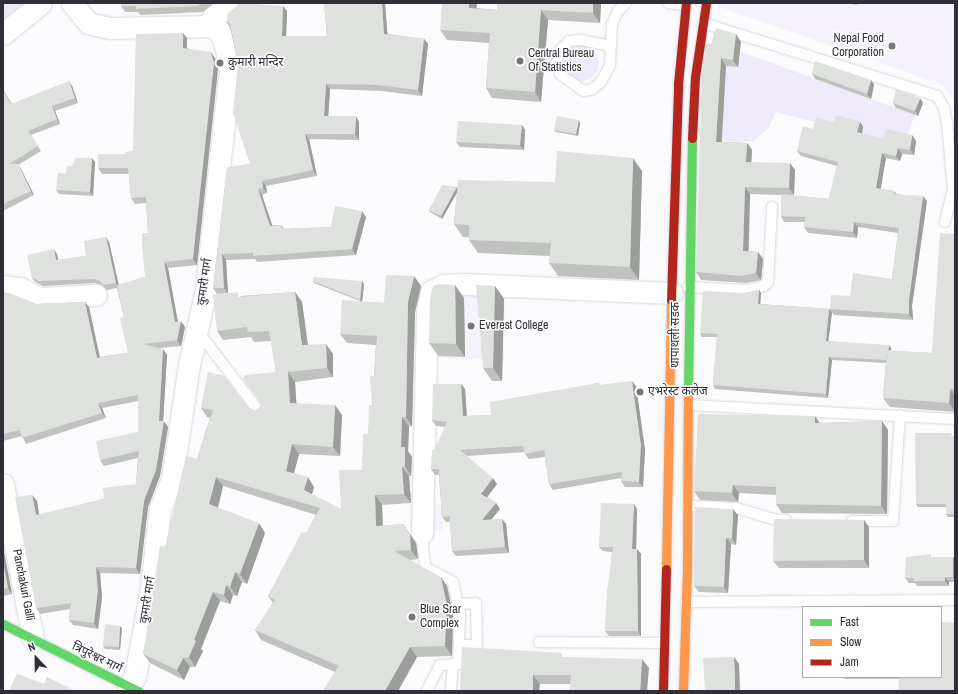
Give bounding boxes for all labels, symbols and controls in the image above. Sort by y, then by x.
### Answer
place label: Nepal Food Corporation [832,32,884,60]
marker: Nepal Food Corporation [887,41,897,51]
place label: Central Bureau Of Statistics [528,47,594,75]
place label: कुमारी मन्दिर [228,56,284,70]
marker: Central Bureau Of Statistics [515,56,525,66]
marker: कुमारी मन्दिर [215,58,225,68]
street label: कुमारी मार्ग [195,258,215,306]
street label: थापाथली सडक [669,302,683,368]
place label: Everest College [479,319,548,333]
marker: Everest College [466,321,476,331]
place label: एभरेस्ट कलेज [648,385,708,399]
marker: एभरेस्ट कलेज [635,387,645,397]
street label: Panchakuri Galli [9,548,37,622]
street label: कुमारी मार्ग [137,576,159,624]
place label: Blue Srar Complex [420,603,461,631]
legend [802,606,942,678]
marker: Blue Srar Complex [407,612,417,622]
text: Fast [840,614,859,630]
text: Slow [840,634,861,650]
north arrow [16,638,56,678]
text: N [26,639,37,655]
street label: त्रिपुरेश्वर मार्ग [69,640,125,676]
text: Jam [840,654,859,670]

